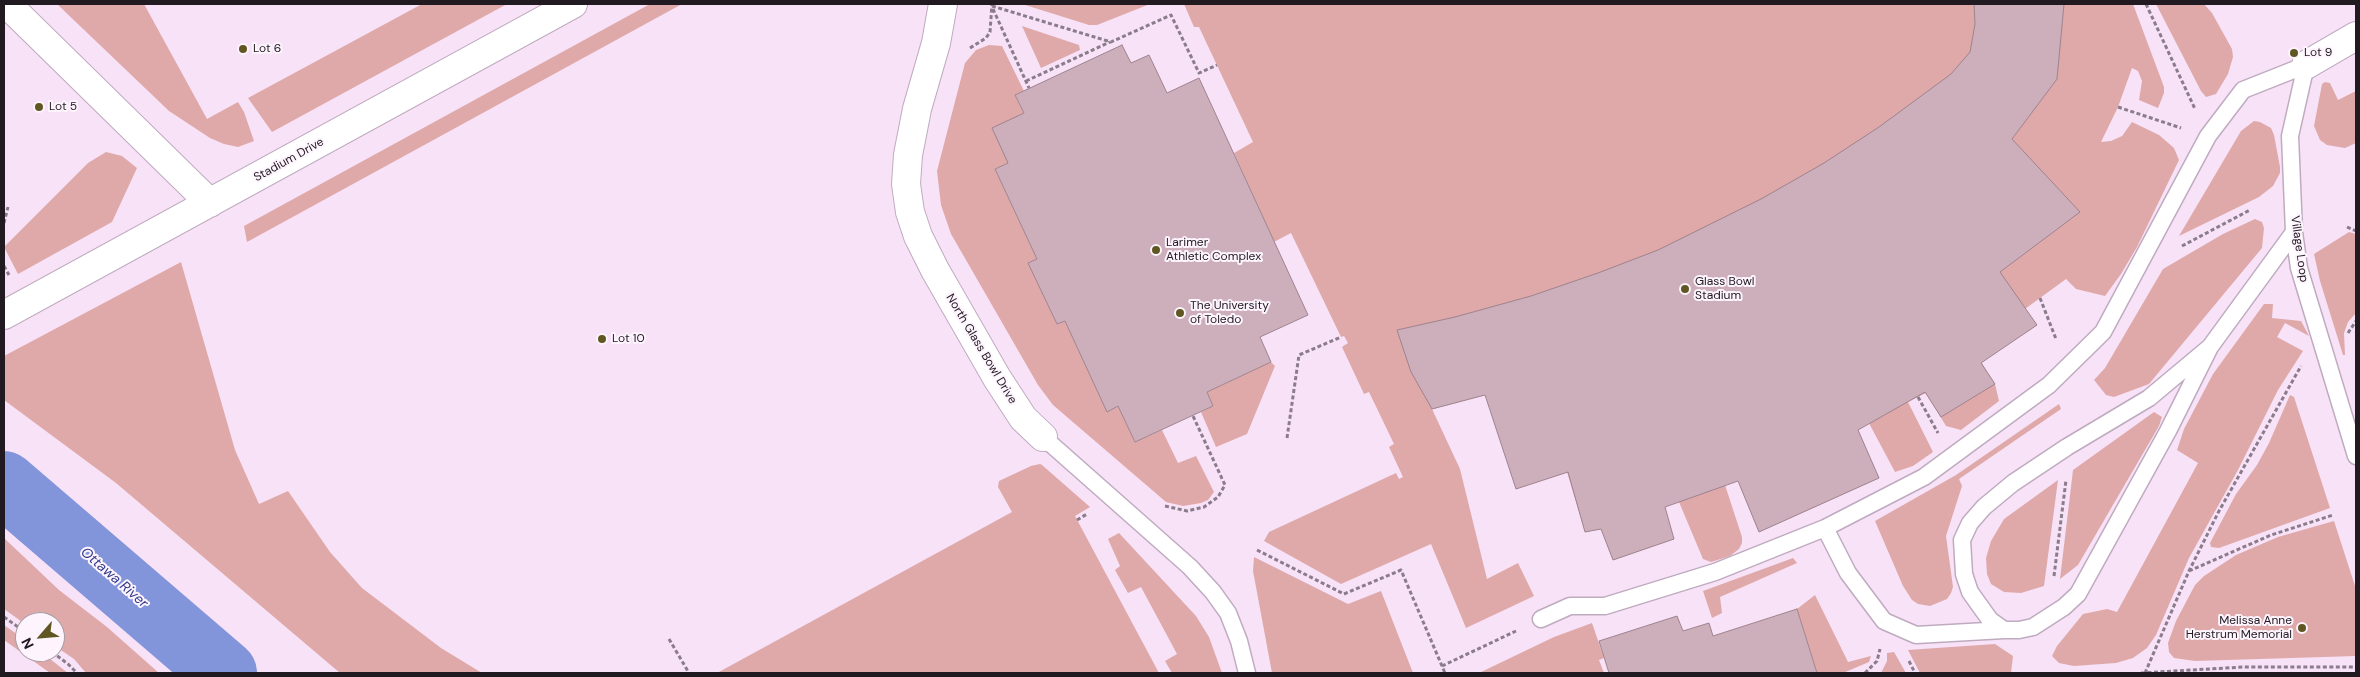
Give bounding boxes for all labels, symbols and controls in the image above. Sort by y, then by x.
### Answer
place label: Lot 6 [253,42,281,56]
marker: Lot 6 [237,43,249,55]
place label: Lot 9 [2304,46,2332,60]
marker: Lot 9 [2288,47,2300,59]
place label: Lot 5 [49,100,77,114]
marker: Lot 5 [33,101,45,113]
street label: Stadium Drive [251,135,327,185]
street label: Village Loop [2287,215,2311,283]
place label: Larimer Athletic Complex [1166,236,1261,264]
marker: Larimer Athletic Complex [1150,244,1162,256]
place label: Glass Bowl Stadium [1695,275,1754,303]
marker: Glass Bowl Stadium [1679,283,1691,295]
street label: North Glass Bowl Drive [942,291,1020,407]
place label: The University of Toledo [1190,299,1269,327]
marker: The University of Toledo [1174,307,1186,319]
place label: Lot 10 [612,332,645,346]
marker: Lot 10 [596,333,608,345]
water label: Ottawa River [77,544,151,612]
north arrow [15,612,65,662]
place label: Melissa Anne Herstrum Memorial [2186,614,2292,642]
marker: Melissa Anne Herstrum Memorial [2296,622,2308,634]
text: N [17,635,38,652]

